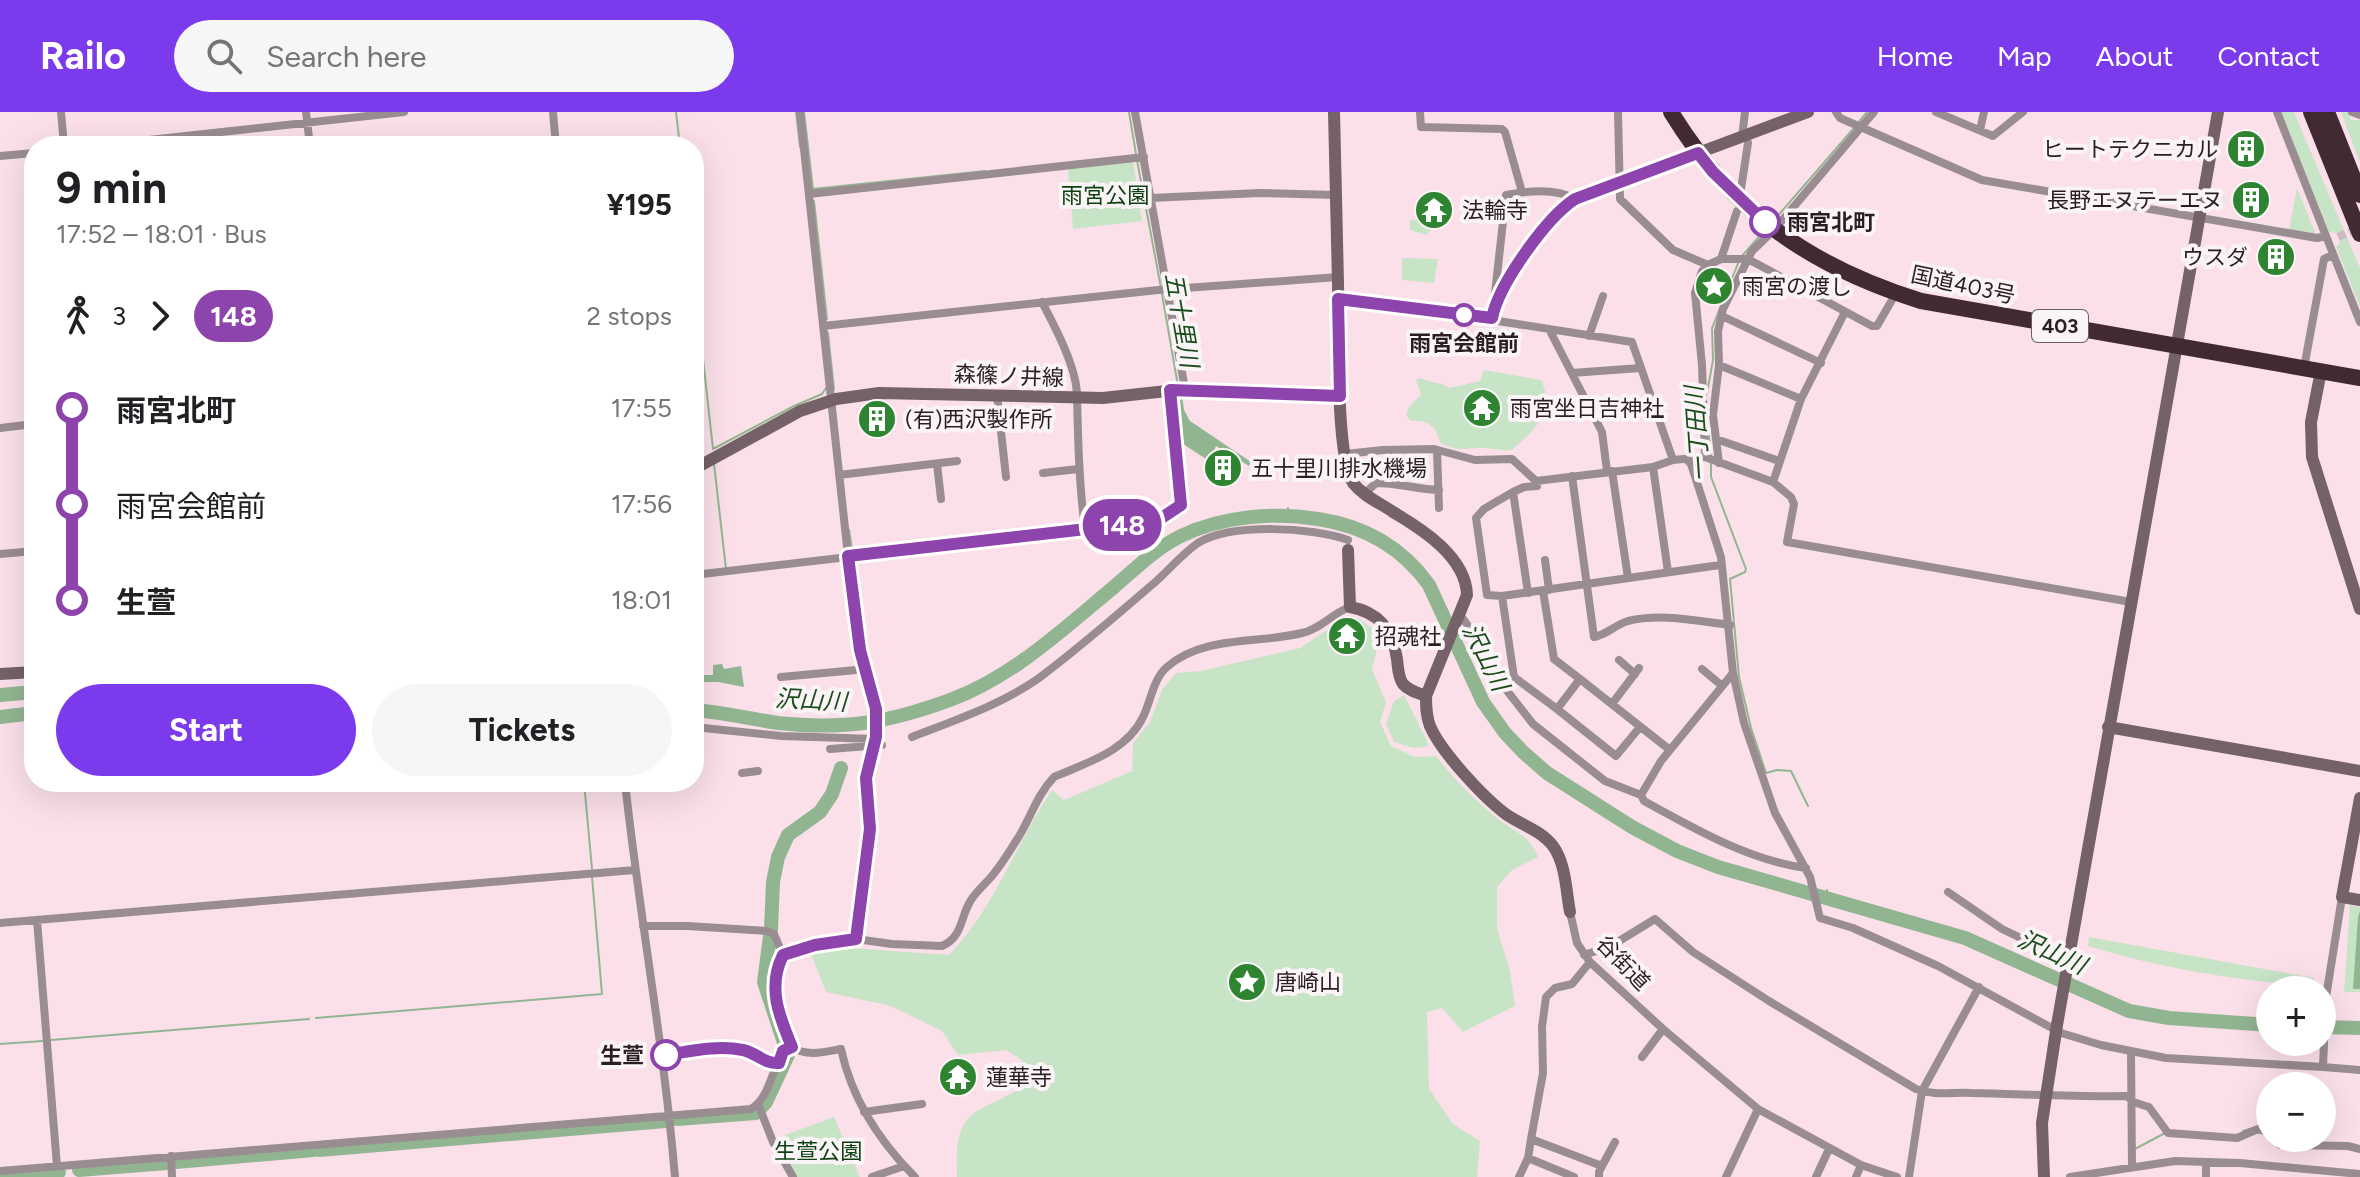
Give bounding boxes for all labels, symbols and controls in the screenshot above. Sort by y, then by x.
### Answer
search box [174,20,734,92]
text: Railo [40,33,126,79]
icon: search [202,34,246,78]
text: Search here [266,38,426,75]
text: Home [1877,39,1953,73]
text: Map [1997,39,2052,73]
text: About [2096,39,2173,73]
text: Contact [2217,39,2320,73]
building icon: ヒートテクニカル [2225,128,2267,170]
place label: ヒートテクニカル [2042,136,2218,163]
text: 9 min [56,161,167,214]
building icon: 長野エヌテーエヌ [2230,179,2272,221]
park label: 雨宮公園 [1061,182,1149,209]
text: ¥195 [607,186,672,223]
place label: 長野エヌテーエヌ [2047,187,2223,214]
temple icon: 法輪寺 [1413,189,1455,231]
place label: 法輪寺 [1462,197,1528,224]
marker: 雨宮北町 [1750,207,1780,237]
place label: 雨宮北町 [1787,209,1875,236]
text: 17:52 – 18:01 · Bus [56,218,267,250]
building icon: ウスダ [2255,236,2297,278]
place label: ウスダ [2182,244,2248,271]
street label: 国道403号 [1908,261,2018,309]
place icon: 雨宮の渡し [1693,265,1735,307]
water label: 五十里川 [1159,270,1205,373]
place label: 雨宮の渡し [1742,273,1852,300]
icon: walk [56,294,100,338]
icon: forward [138,294,182,338]
text: 148 [210,299,257,333]
text: 3 [112,300,126,332]
text: 2 stops [587,300,672,332]
marker: 雨宮会館前 [1453,304,1475,326]
road number: 403 [2032,310,2088,342]
place label: 雨宮会館前 [1409,330,1519,357]
street label: 森篠ノ井線 [954,361,1064,391]
water label: 一丁田川 [1679,382,1715,483]
temple icon: 雨宮坐日吉神社 [1461,387,1503,429]
text: 雨宮北町 [116,392,236,429]
text: 17:55 [611,392,672,424]
place label: 雨宮坐日吉神社 [1510,395,1664,422]
building icon: (有)西沢製作所 [856,398,898,440]
place label: (有)西沢製作所 [905,406,1053,433]
building icon: 五十里川排水機場 [1202,447,1244,489]
place label: 五十里川排水機場 [1251,455,1427,482]
text: 雨宮会館前 [116,488,266,525]
text: 17:56 [611,488,672,520]
line badge: 148 [1076,499,1168,551]
text: 148 [1099,508,1145,542]
text: 生萱 [116,584,176,621]
text: 18:01 [611,584,672,616]
temple icon: 招魂社 [1326,615,1368,657]
water label: 沢山川 [1457,618,1517,698]
place label: 招魂社 [1375,623,1441,650]
button: Start [56,684,356,776]
button: Tickets [372,684,672,776]
water label: 沢山川 [774,684,851,717]
water label: 沢山川 [2013,924,2094,981]
street label: 谷街道 [1590,930,1656,996]
place icon: 唐崎山 [1226,961,1268,1003]
place label: 唐崎山 [1275,969,1341,996]
map controls [2256,976,2336,1152]
button: + [2256,976,2336,1056]
marker: 生萱 [651,1040,681,1070]
place label: 生萱 [600,1042,644,1069]
temple icon: 蓮華寺 [937,1056,979,1098]
place label: 蓮華寺 [986,1064,1052,1091]
button: − [2256,1072,2336,1152]
park label: 生萱公園 [774,1138,862,1165]

